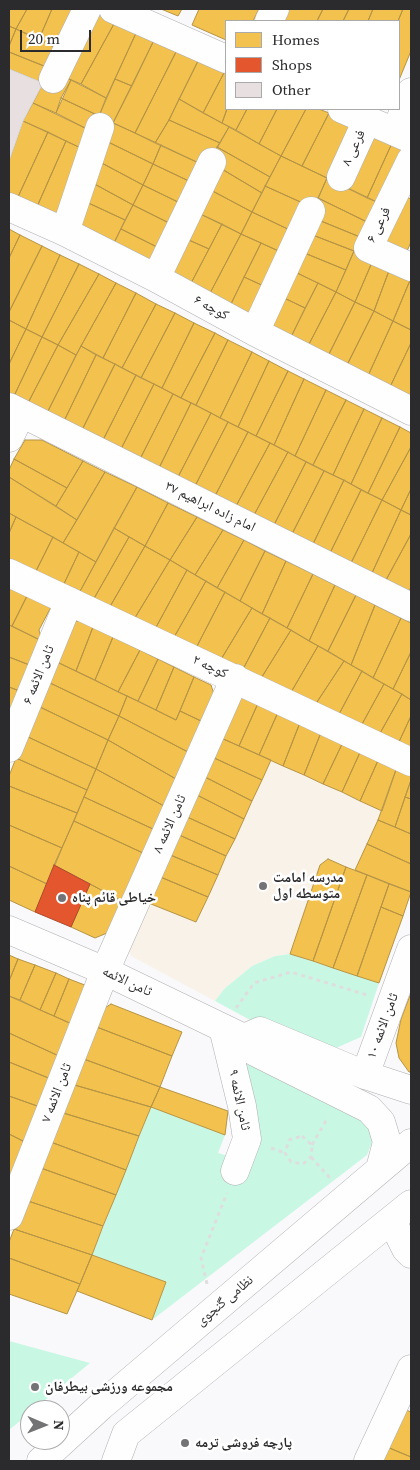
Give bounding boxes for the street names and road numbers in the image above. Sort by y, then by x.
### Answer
street label: فرعی ۸ [338,127,370,169]
street label: فرعی ۶ [363,204,395,246]
street label: کوچه ۶ [191,292,231,324]
street label: امام زاده ابراهیم ۳۷ [162,478,258,536]
street label: ثامن الائمه ۶ [20,643,58,707]
street label: کوچه ۲ [190,652,230,682]
street label: ثامن الائمه ۸ [150,792,190,856]
street label: ثامن الائمه [100,963,154,1001]
street label: ثامن الائمه ۱۰ [363,991,403,1061]
street label: ثامن الائمه ۷ [38,1061,76,1125]
street label: ثامن الائمه ۹ [224,1068,254,1132]
street label: نظامی گنجوی [193,1272,257,1330]

